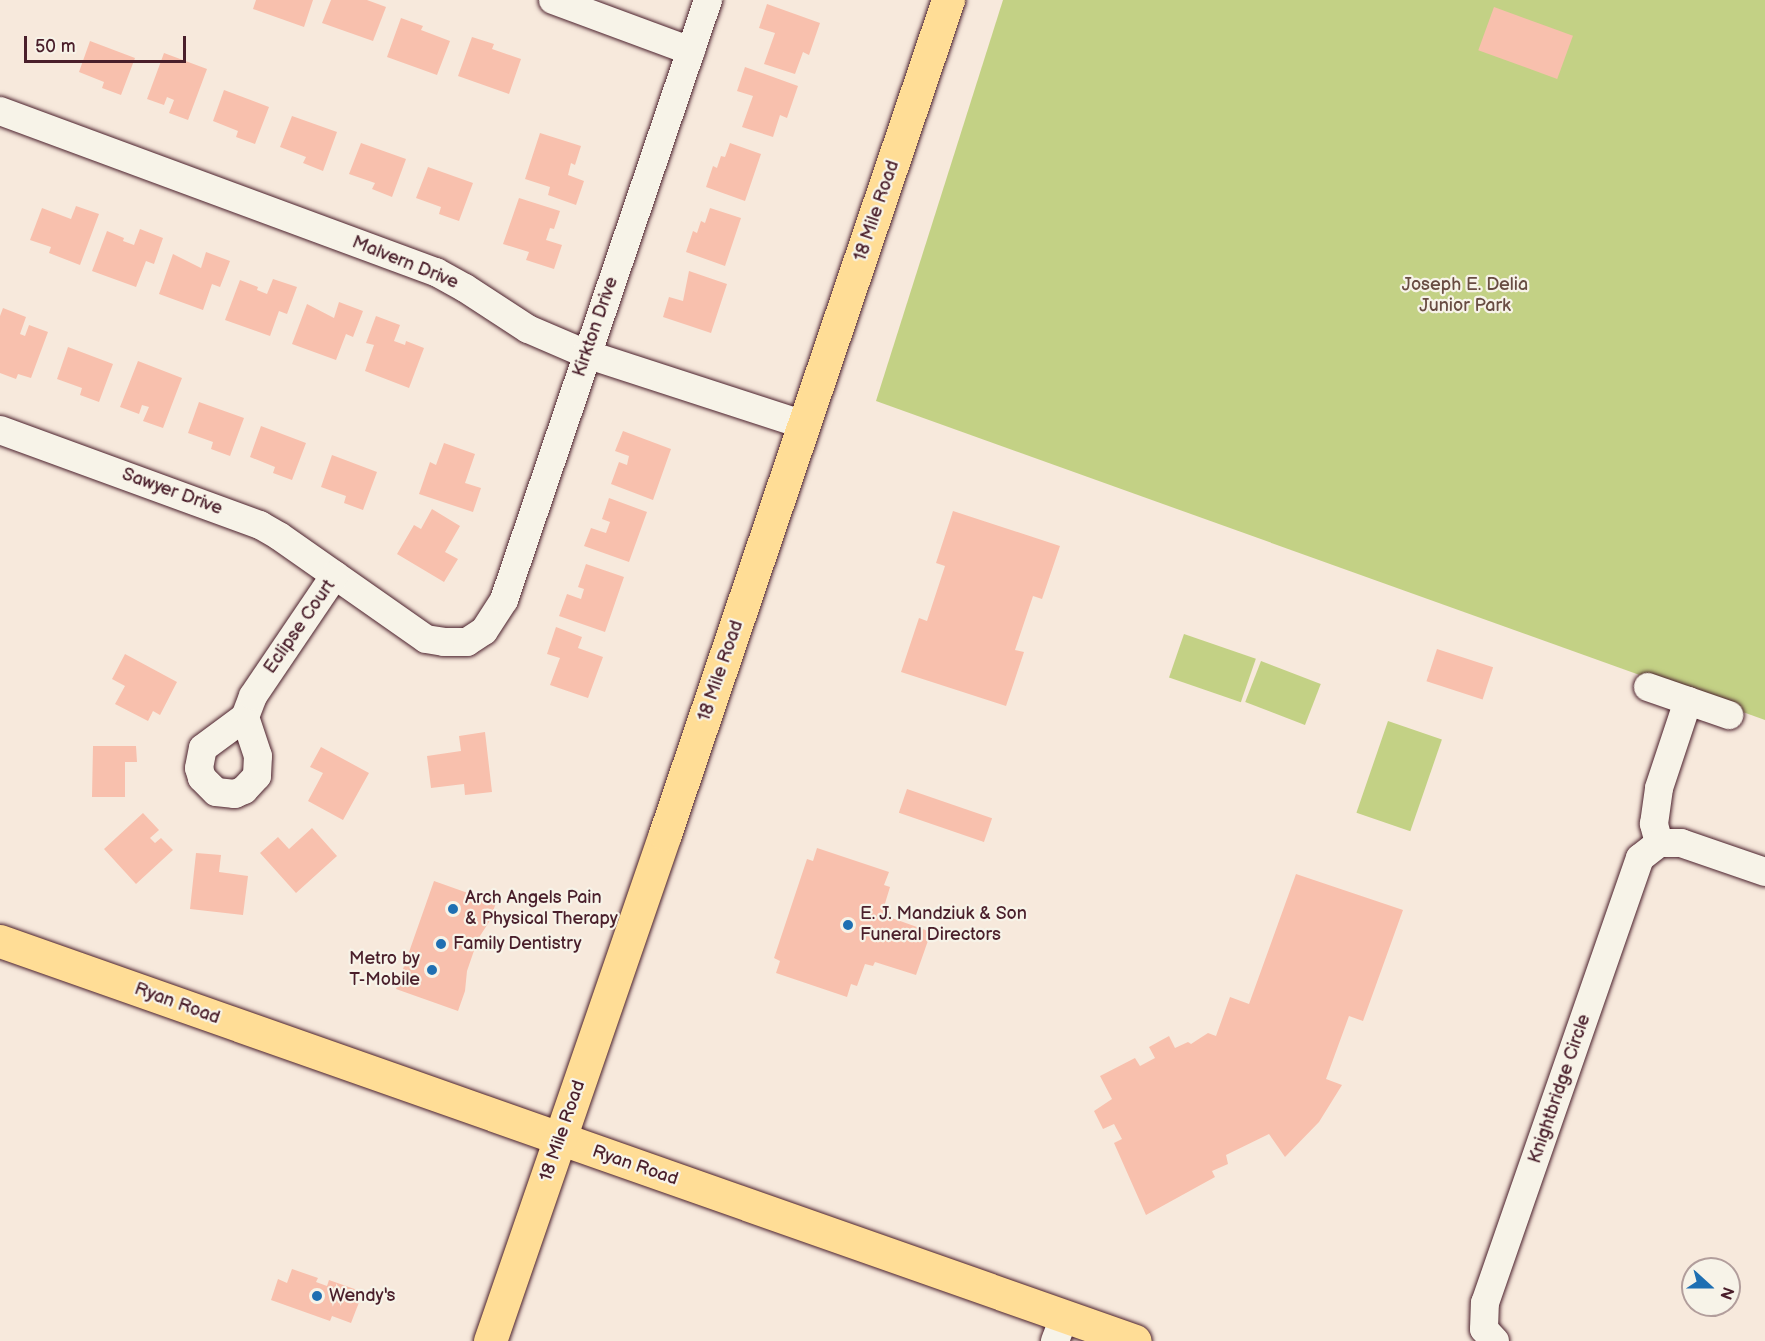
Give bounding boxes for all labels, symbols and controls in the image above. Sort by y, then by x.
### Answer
scale bar [27,24,189,62]
text: 50 m [35,36,76,57]
street label: 18 Mile Road [850,158,904,264]
street label: Malvern Drive [349,232,461,294]
street label: Kirkton Drive [569,274,623,380]
park label: Joseph E. Delia Junior Park [1402,275,1528,318]
street label: Sawyer Drive [119,464,225,520]
street label: Eclipse Court [260,576,340,678]
street label: 18 Mile Road [694,618,748,724]
place label: Arch Angels Pain & Physical Therapy [465,888,618,930]
marker: Arch Angels Pain & Physical Therapy [446,902,460,916]
place label: E. J. Mandziuk & Son Funeral Directors [860,904,1028,946]
marker: E. J. Mandziuk & Son Funeral Directors [841,918,855,932]
place label: Family Dentistry [453,933,583,955]
marker: Family Dentistry [434,937,448,951]
place label: Metro by T-Mobile [349,949,420,992]
marker: Metro by T-Mobile [425,963,439,977]
street label: Ryan Road [131,979,223,1029]
street label: Knightbridge Circle [1524,1012,1596,1166]
street label: 18 Mile Road [536,1078,590,1184]
street label: Ryan Road [589,1141,681,1191]
north arrow [1681,1257,1741,1317]
text: N [1715,1284,1737,1302]
place label: Wendy's [329,1285,395,1307]
marker: Wendy's [310,1289,324,1303]

